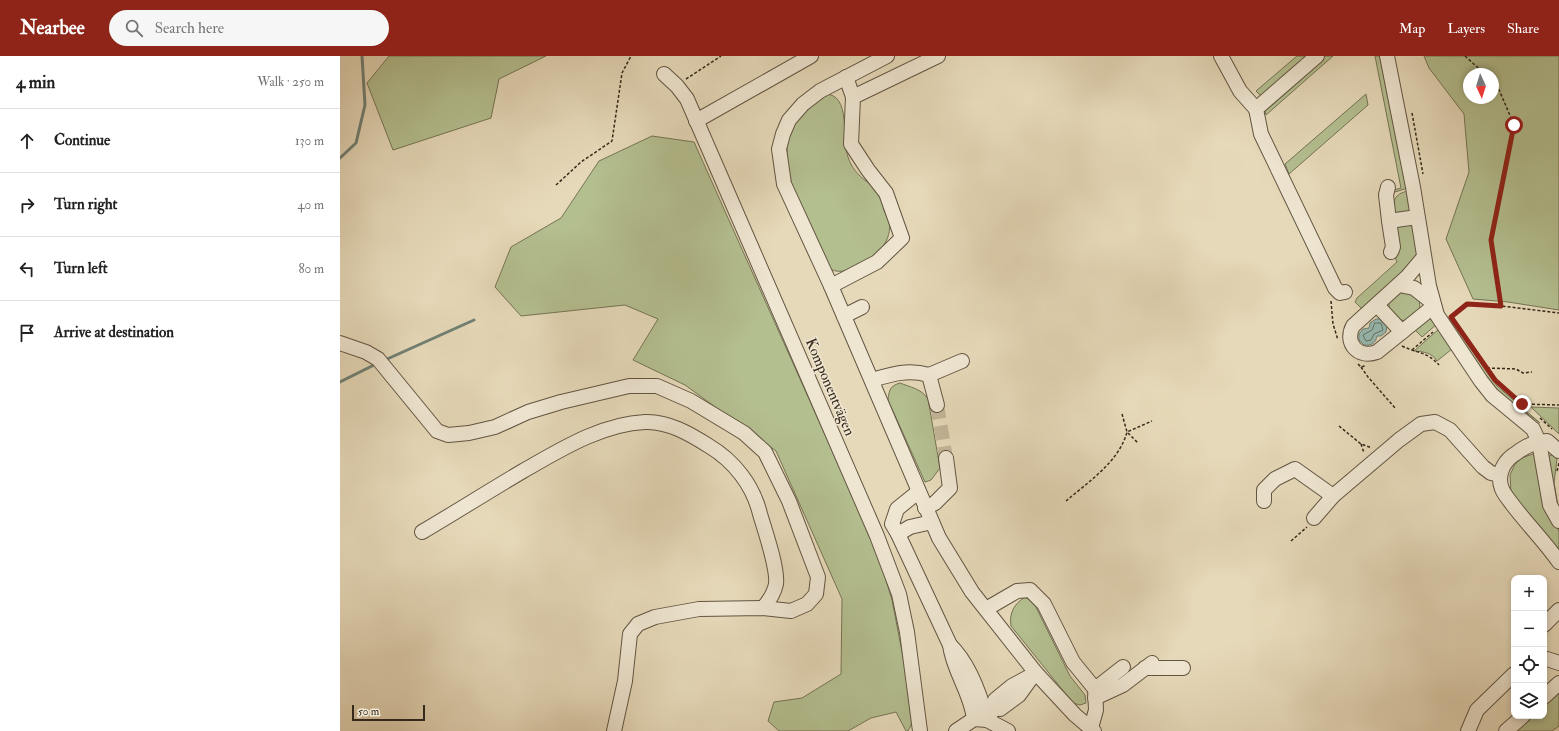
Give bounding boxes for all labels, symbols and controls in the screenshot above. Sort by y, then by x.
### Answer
search box [109,10,389,46]
text: Nearbee [20,16,85,40]
icon: search [123,17,145,39]
text: Search here [155,19,224,38]
text: Map [1399,20,1425,37]
text: Layers [1447,20,1485,37]
text: Share [1507,20,1539,37]
north arrow [1463,68,1499,104]
text: 4 min [16,72,55,93]
text: Walk · 250 m [257,74,324,90]
route start [1505,116,1523,134]
icon: ahead [16,130,38,152]
text: Continue [54,131,110,150]
text: 130 m [295,133,324,149]
icon: right [16,194,38,216]
text: Turn right [54,195,117,214]
text: 40 m [298,197,324,213]
icon: left [16,258,38,280]
text: Turn left [54,259,108,278]
text: 80 m [298,261,324,277]
icon: arrive [16,322,38,344]
text: Arrive at destination [54,323,174,342]
street label: Komponentvägen [800,335,859,439]
route end [1513,395,1531,413]
map controls [1511,575,1547,719]
button: + [1511,575,1547,611]
button: − [1511,611,1547,647]
button: locate [1511,647,1547,683]
button: layers [1511,683,1547,719]
scale bar [352,703,425,722]
text: 50 m [358,705,379,718]

